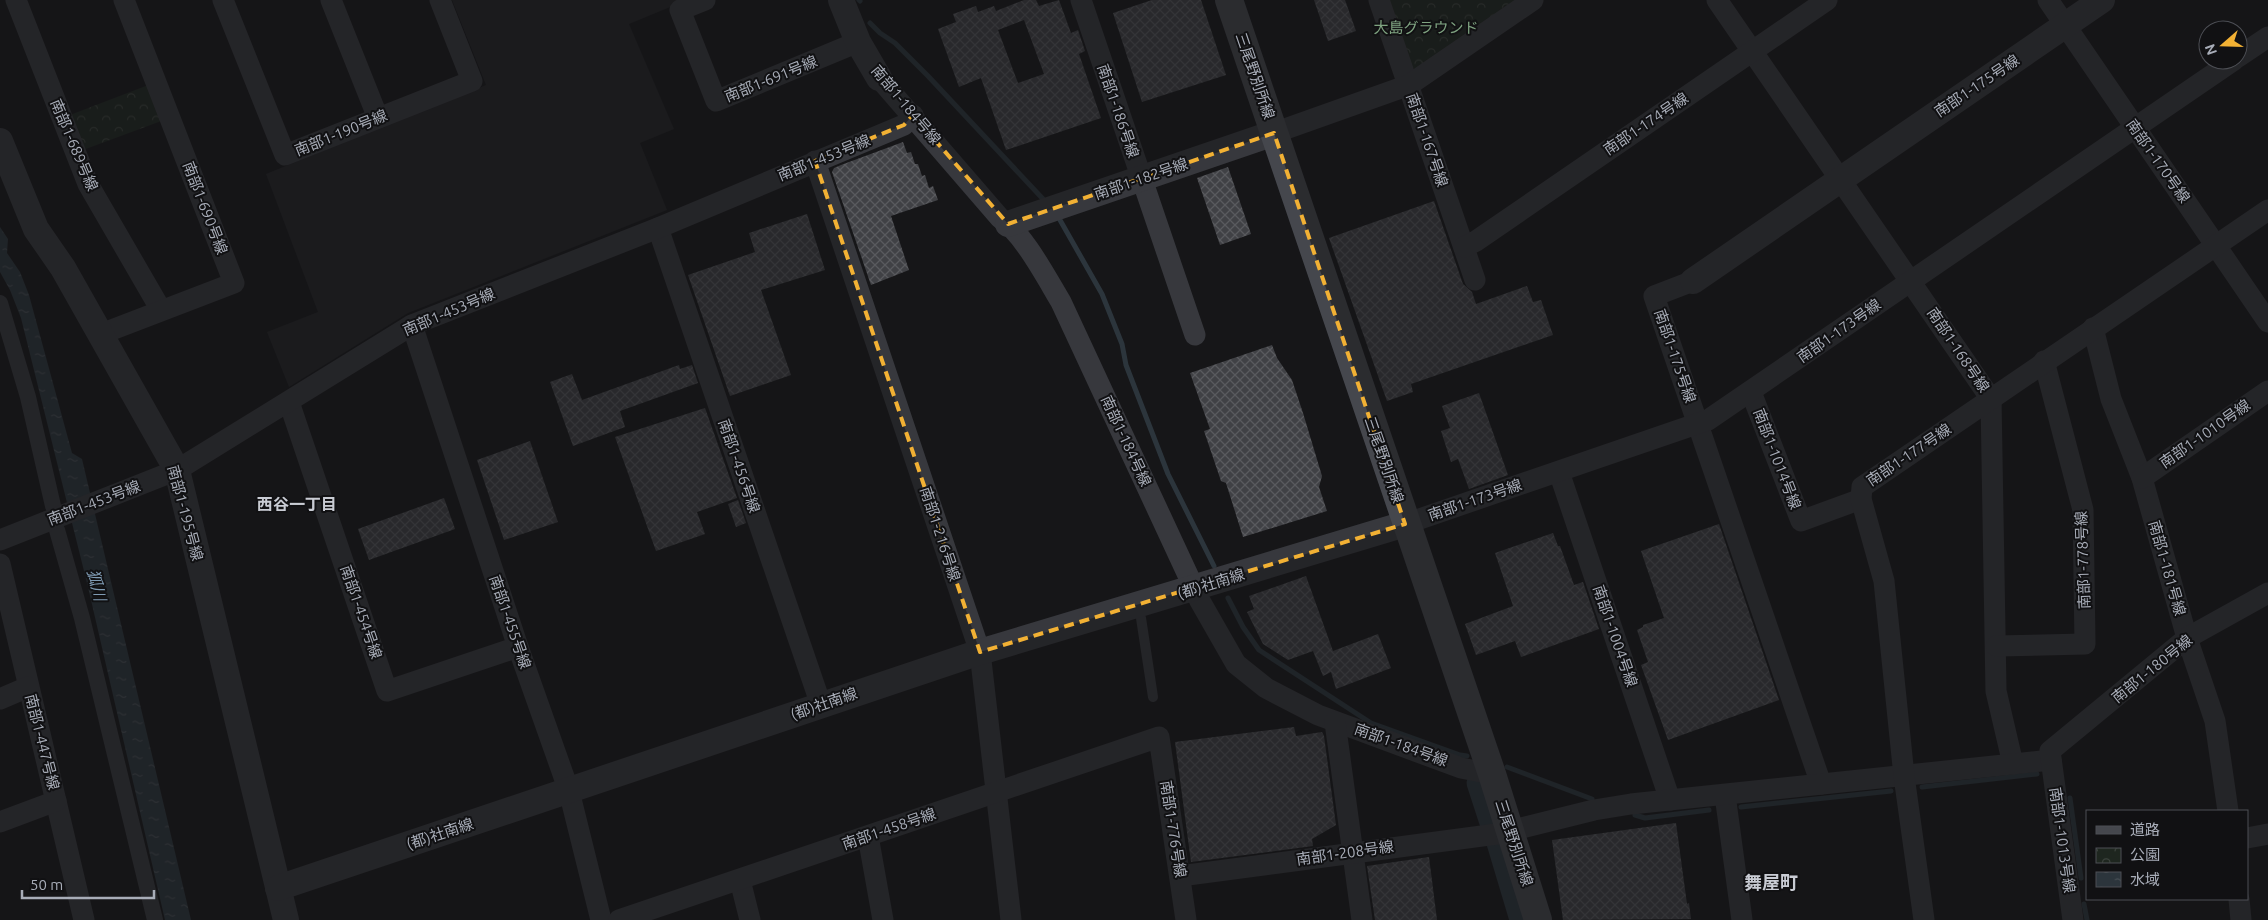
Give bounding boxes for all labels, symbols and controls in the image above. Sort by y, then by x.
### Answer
park label: 大島グラウンド [1373,19,1479,36]
north arrow [2198,20,2248,70]
street label: 三尾野別所線 [1233,31,1278,121]
text: N [2201,42,2220,57]
street label: 南部1-175号線 [1931,51,2022,120]
street label: 南部1-691号線 [722,52,820,105]
street label: 南部1-184号線 [868,62,944,148]
street label: 南部1-186号線 [1094,62,1142,160]
street label: 南部1-174号線 [1600,89,1691,158]
street label: 南部1-167号線 [1403,91,1451,189]
street label: 南部1-689号線 [47,96,101,193]
street label: 南部1-190号線 [292,106,390,159]
street label: 南部1-170号線 [2123,116,2194,206]
street label: 南部1-453号線 [775,131,873,184]
street label: 南部1-182号線 [1092,155,1190,203]
street label: 南部1-690号線 [180,159,231,257]
street label: 南部1-453号線 [400,285,497,339]
street label: 南部1-173号線 [1794,295,1884,366]
street label: 南部1-168号線 [1924,304,1993,395]
street label: 南部1-175号線 [1651,307,1699,405]
street label: 南部1-184号線 [1098,393,1155,489]
street label: 南部1-1010号線 [2156,396,2253,471]
street label: 南部1-1014号線 [1750,406,1805,512]
street label: 三尾野別所線 [1362,415,1407,505]
street label: 南部1-456号線 [715,417,763,515]
street label: 南部1-177号線 [1863,420,1954,489]
street label: 南部1-195号線 [165,463,206,562]
street label: 南部1-173号線 [1426,476,1524,524]
street label: 南部1-453号線 [45,477,143,528]
street label: 南部1-216号線 [917,485,964,583]
district label: 西谷一丁目 [257,495,337,513]
street label: 南部1-778号線 [2072,511,2093,609]
street label: 南部1-181号線 [2146,518,2189,617]
street label: 南部1-454号線 [337,563,385,661]
street label: (都)社南線 [1175,565,1247,602]
water label: 狐川 [84,567,110,605]
street label: 南部1-455号線 [486,573,534,671]
street label: 南部1-1004号線 [1590,583,1641,689]
street label: 南部1-180号線 [2108,631,2195,706]
street label: (都)社南線 [788,684,859,723]
street label: 南部1-447号線 [22,692,63,792]
street label: 南部1-184号線 [1352,720,1450,769]
street label: 南部1-776号線 [1157,779,1190,879]
street label: 南部1-1013号線 [2047,786,2078,894]
street label: 三尾野別所線 [1492,797,1536,888]
street label: 南部1-458号線 [840,805,938,853]
legend [2086,810,2248,900]
street label: (都)社南線 [404,815,475,852]
text: 道路 [2130,821,2160,838]
street label: 南部1-208号線 [1295,837,1395,868]
text: 公園 [2130,846,2160,863]
scale bar [22,868,155,900]
text: 水域 [2130,871,2160,888]
district label: 舞屋町 [1744,872,1798,892]
text: 50 m [30,876,63,893]

